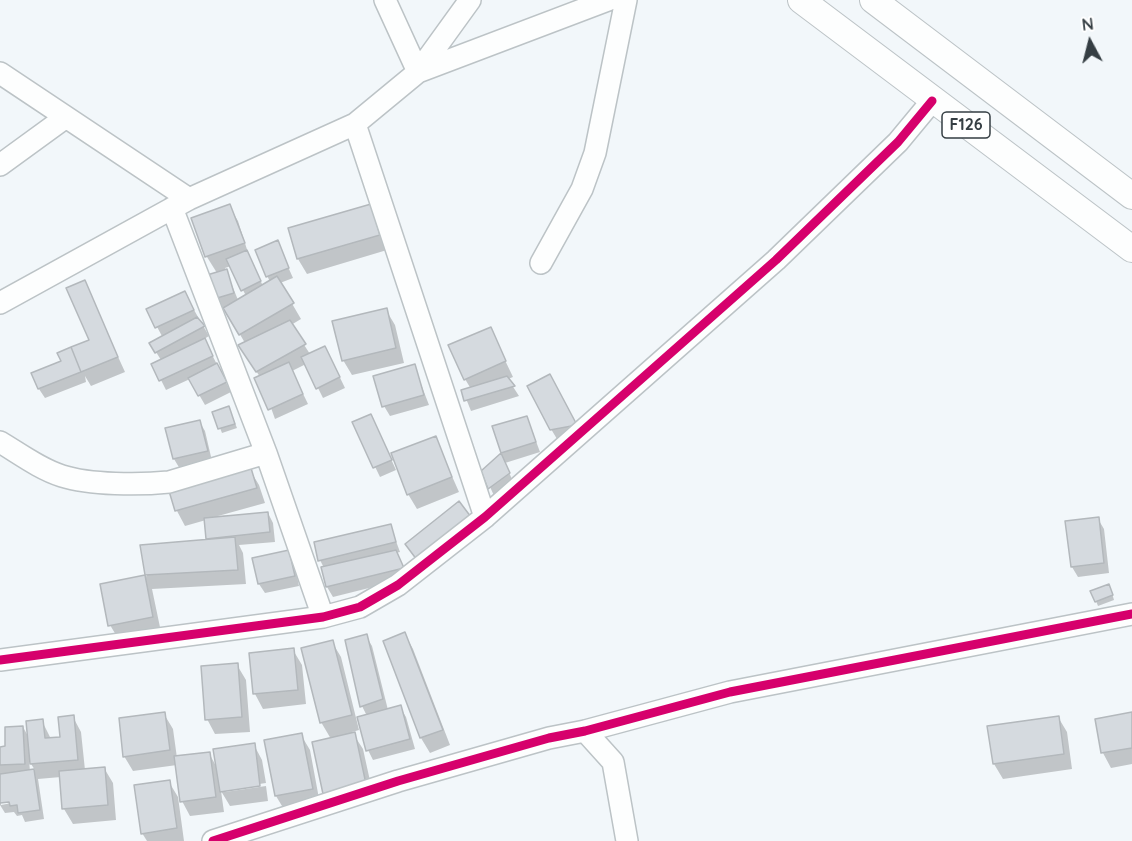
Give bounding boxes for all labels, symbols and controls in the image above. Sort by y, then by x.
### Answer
north arrow [1060,12,1120,72]
text: N [1081,13,1095,35]
road number: F126 [942,112,990,138]

